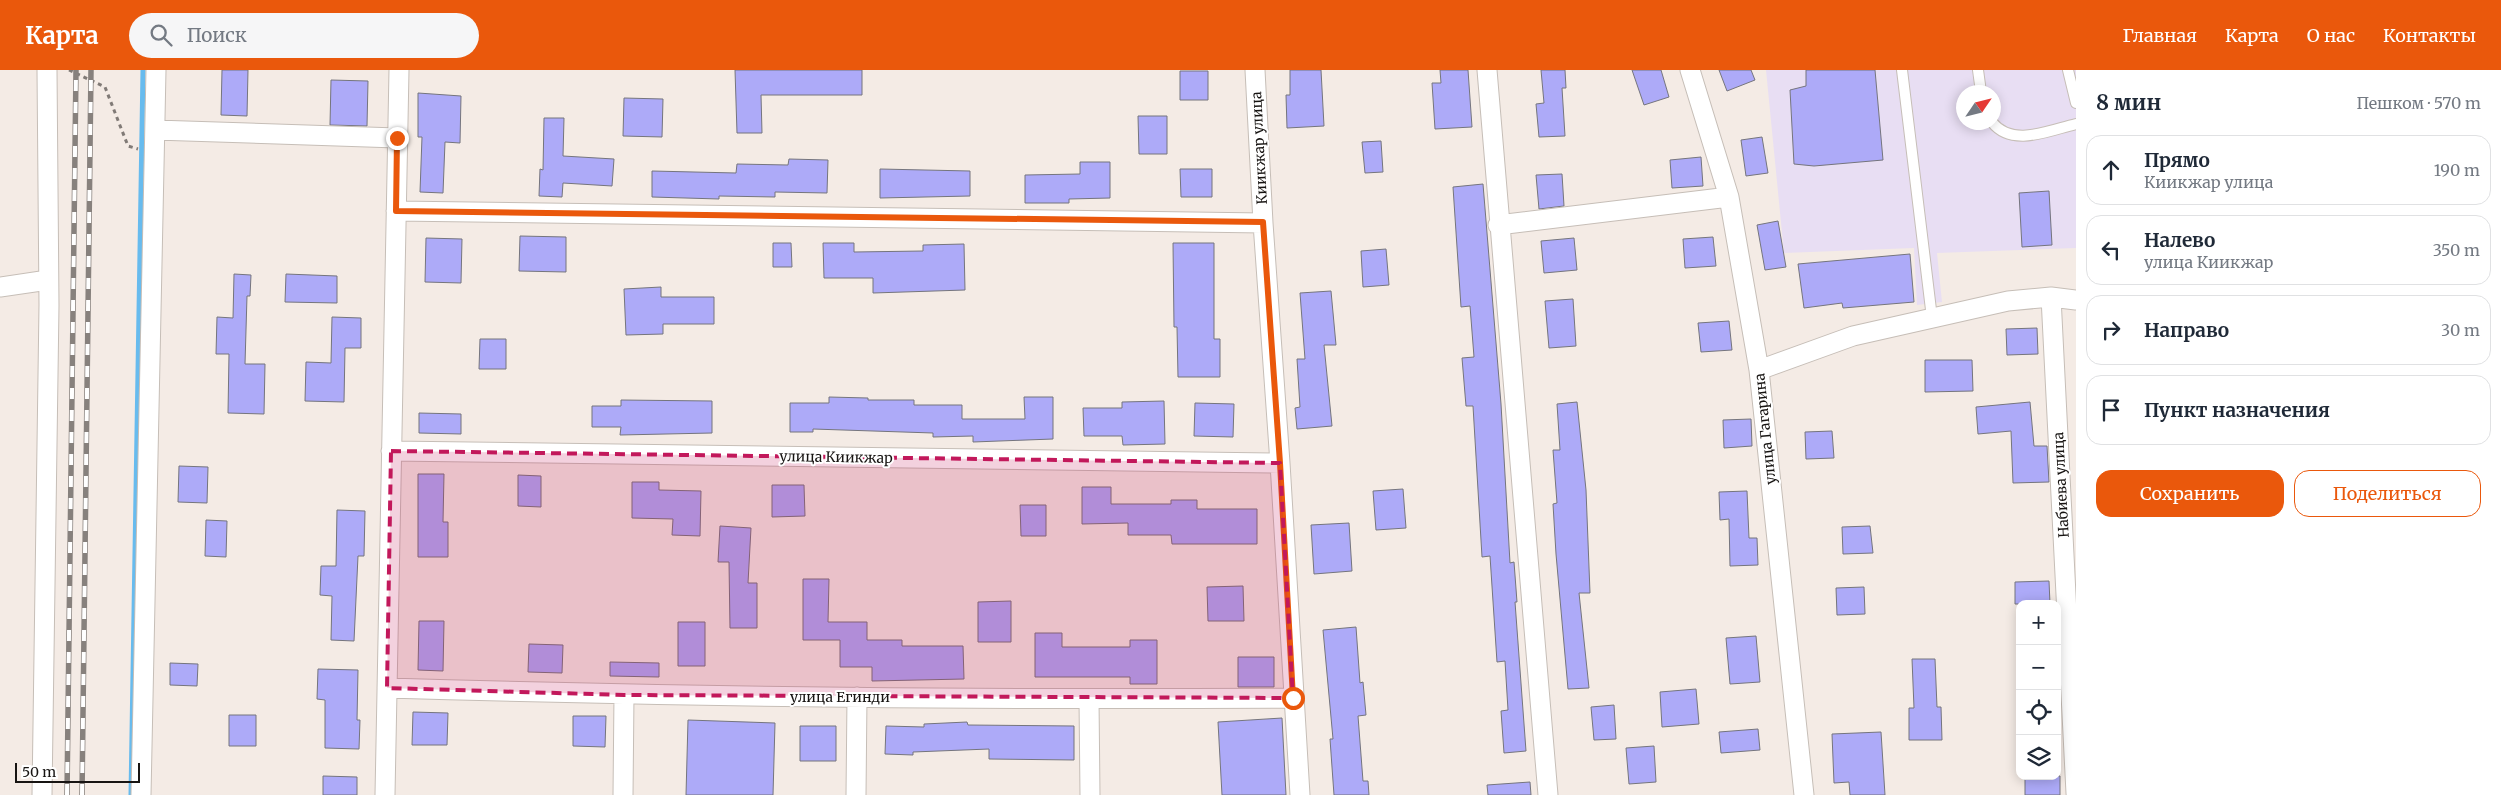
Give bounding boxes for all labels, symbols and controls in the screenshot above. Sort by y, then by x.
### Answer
search box [129,13,479,58]
text: Карта [25,20,99,51]
icon: search [147,21,175,49]
text: Поиск [187,23,247,47]
text: Главная [2122,24,2197,47]
text: Карта [2225,24,2279,47]
text: О нас [2307,24,2355,47]
text: Контакты [2383,24,2476,47]
north arrow [1956,85,2001,130]
text: 8 мин [2096,89,2161,116]
street label: Киикжар улица [1247,91,1271,205]
text: Пешком · 570 m [2356,93,2481,113]
route end [386,127,409,150]
text: Прямо [2144,148,2210,172]
icon: ahead [2097,156,2125,184]
text: 190 m [2434,160,2480,180]
text: Киикжар улица [2144,172,2273,192]
text: Налево [2144,228,2215,252]
icon: left [2097,236,2125,264]
text: 350 m [2433,240,2480,260]
text: улица Киикжар [2144,252,2273,272]
icon: right [2097,316,2125,344]
text: Направо [2144,318,2229,342]
text: 30 m [2441,320,2480,340]
street label: улица Гагарина [1750,372,1780,486]
icon: arrive [2097,396,2125,424]
text: Пункт назначения [2144,398,2330,422]
street label: Набиева улица [2049,431,2073,538]
street label: улица Киикжар [779,447,893,467]
button: Сохранить [2096,470,2284,517]
button: Поделиться [2294,470,2481,517]
map controls [2016,600,2061,780]
button: + [2016,600,2061,645]
button: − [2016,645,2061,690]
route start [1282,687,1305,710]
street label: улица Егинди [790,688,890,706]
button: locate [2016,690,2061,735]
button: layers [2016,735,2061,780]
scale bar [15,760,140,783]
text: 50 m [22,763,56,781]

